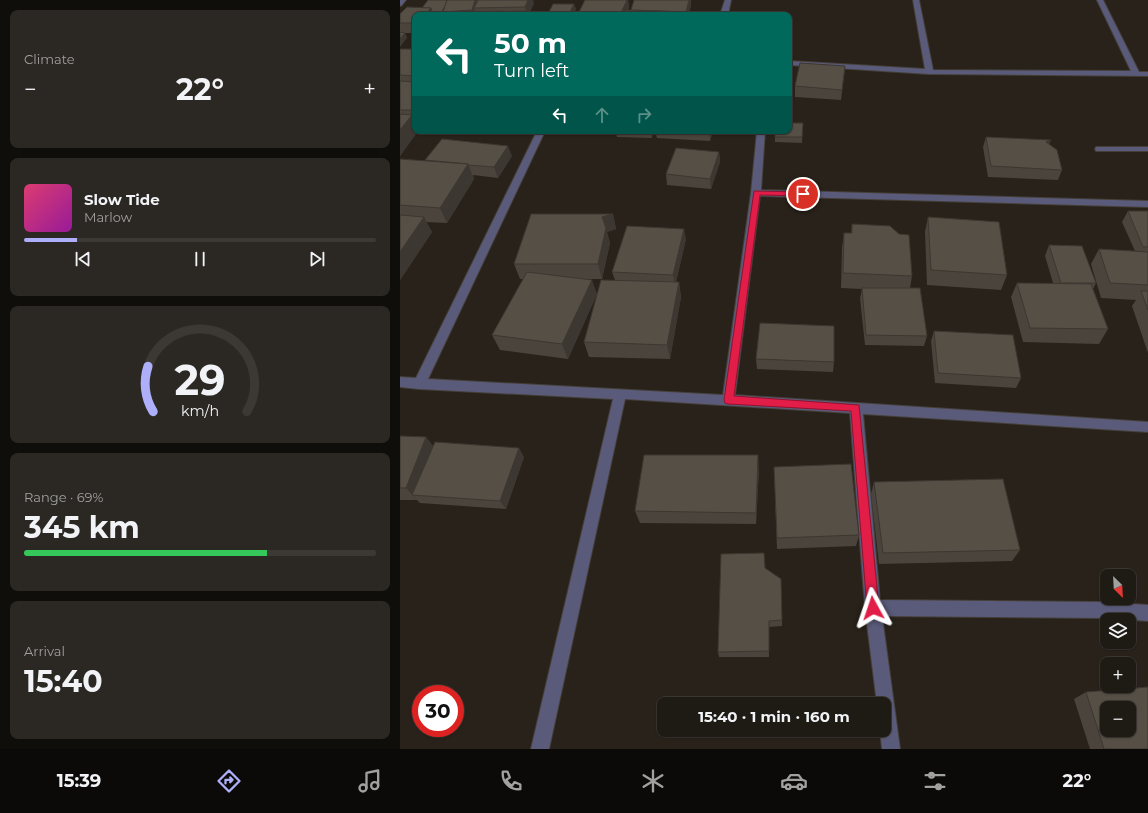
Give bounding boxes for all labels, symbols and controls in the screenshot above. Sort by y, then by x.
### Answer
text: 50 m [494,26,567,60]
icon: left [428,28,480,80]
text: Climate [24,51,75,67]
text: Turn left [494,60,569,82]
text: 22° [176,71,224,108]
text: − [24,76,37,103]
text: + [363,76,376,103]
icon: left [549,104,571,126]
icon: ahead [591,104,613,126]
icon: right [633,104,655,126]
pin [786,177,820,211]
icon: arrive [792,183,814,205]
text: Slow Tide [84,190,160,209]
text: Marlow [84,209,132,225]
icon: previous [72,248,94,270]
icon: pause [189,248,211,270]
icon: next [306,248,328,270]
text: 29 [174,355,226,405]
text: km/h [181,402,219,420]
text: Range · 69% [24,489,103,505]
text: 345 km [24,509,140,546]
north arrow [1100,569,1136,605]
map controls [1100,569,1136,737]
position arrow [852,587,894,629]
button: layers [1100,613,1136,649]
text: Arrival [24,643,65,659]
button: + [1100,657,1136,693]
text: 15:40 [24,663,103,700]
speed limit sign: 30 [412,685,464,737]
button: − [1100,701,1136,737]
text: 15:40 · 1 min · 160 m [698,707,850,726]
icon: directions [215,767,243,795]
icon: music [356,767,384,795]
icon: phone [497,767,525,795]
icon: climate [639,767,667,795]
icon: car [780,767,808,795]
icon: filters [921,767,949,795]
text: 15:39 [57,770,101,792]
text: 22° [1063,770,1091,792]

